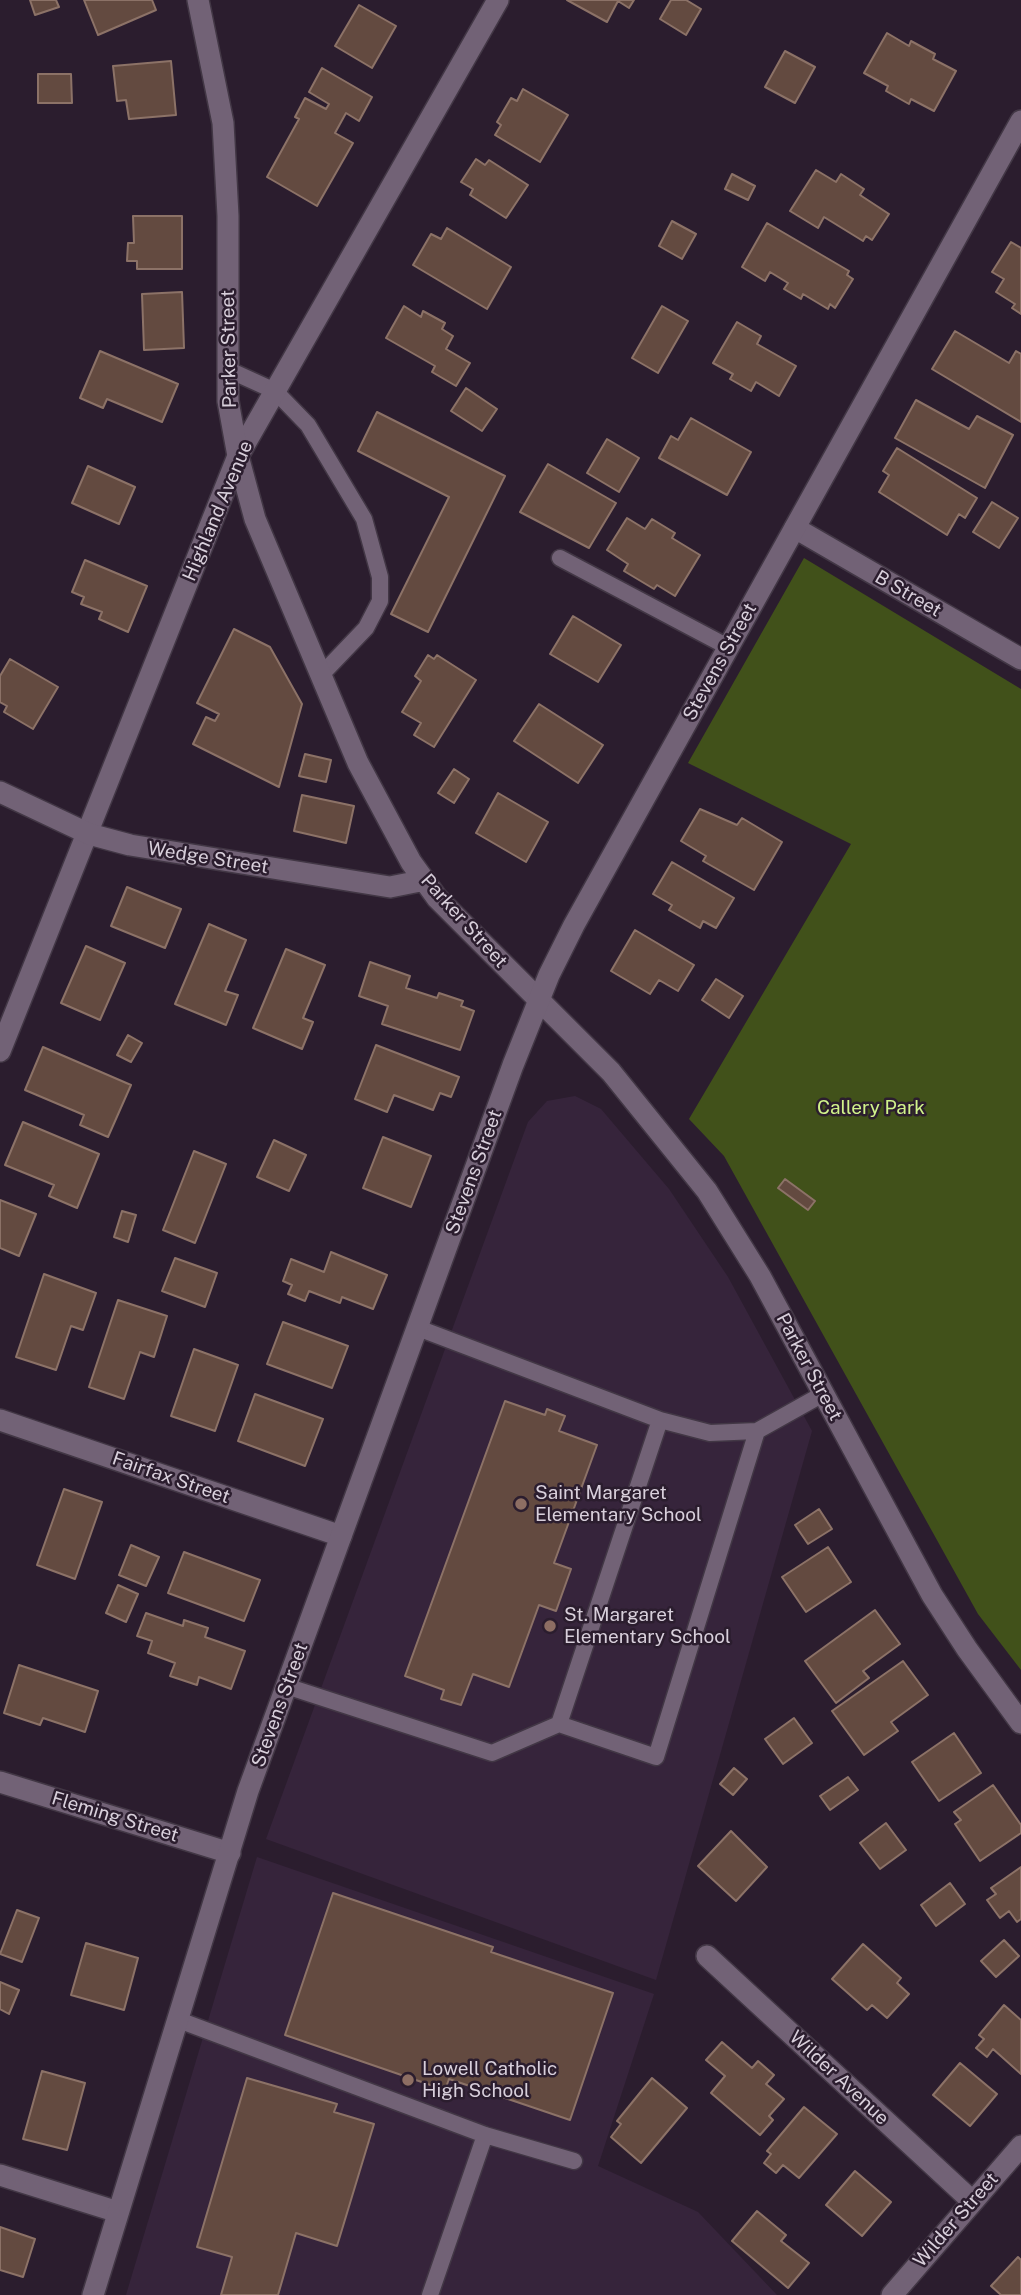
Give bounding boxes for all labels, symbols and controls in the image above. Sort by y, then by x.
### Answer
street label: Parker Street [217,290,241,408]
street label: Highland Avenue [178,437,258,585]
street label: B Street [871,566,945,622]
street label: Stevens Street [678,599,762,725]
street label: Wedge Street [146,837,270,879]
street label: Parker Street [416,869,512,973]
park label: Callery Park [817,1097,925,1119]
street label: Stevens Street [441,1107,507,1237]
street label: Parker Street [771,1309,847,1425]
street label: Fairfax Street [109,1447,233,1509]
place label: Saint Margaret Elementary School [535,1482,702,1526]
marker: Saint Margaret Elementary School [513,1496,529,1512]
place label: St. Margaret Elementary School [564,1604,731,1648]
marker: St. Margaret Elementary School [542,1618,558,1634]
street label: Stevens Street [247,1640,313,1770]
street label: Fleming Street [49,1787,181,1847]
street label: Wilder Avenue [785,2026,893,2130]
place label: Lowell Catholic High School [422,2058,557,2102]
marker: Lowell Catholic High School [400,2072,416,2088]
street label: Wilder Street [909,2168,1003,2272]

